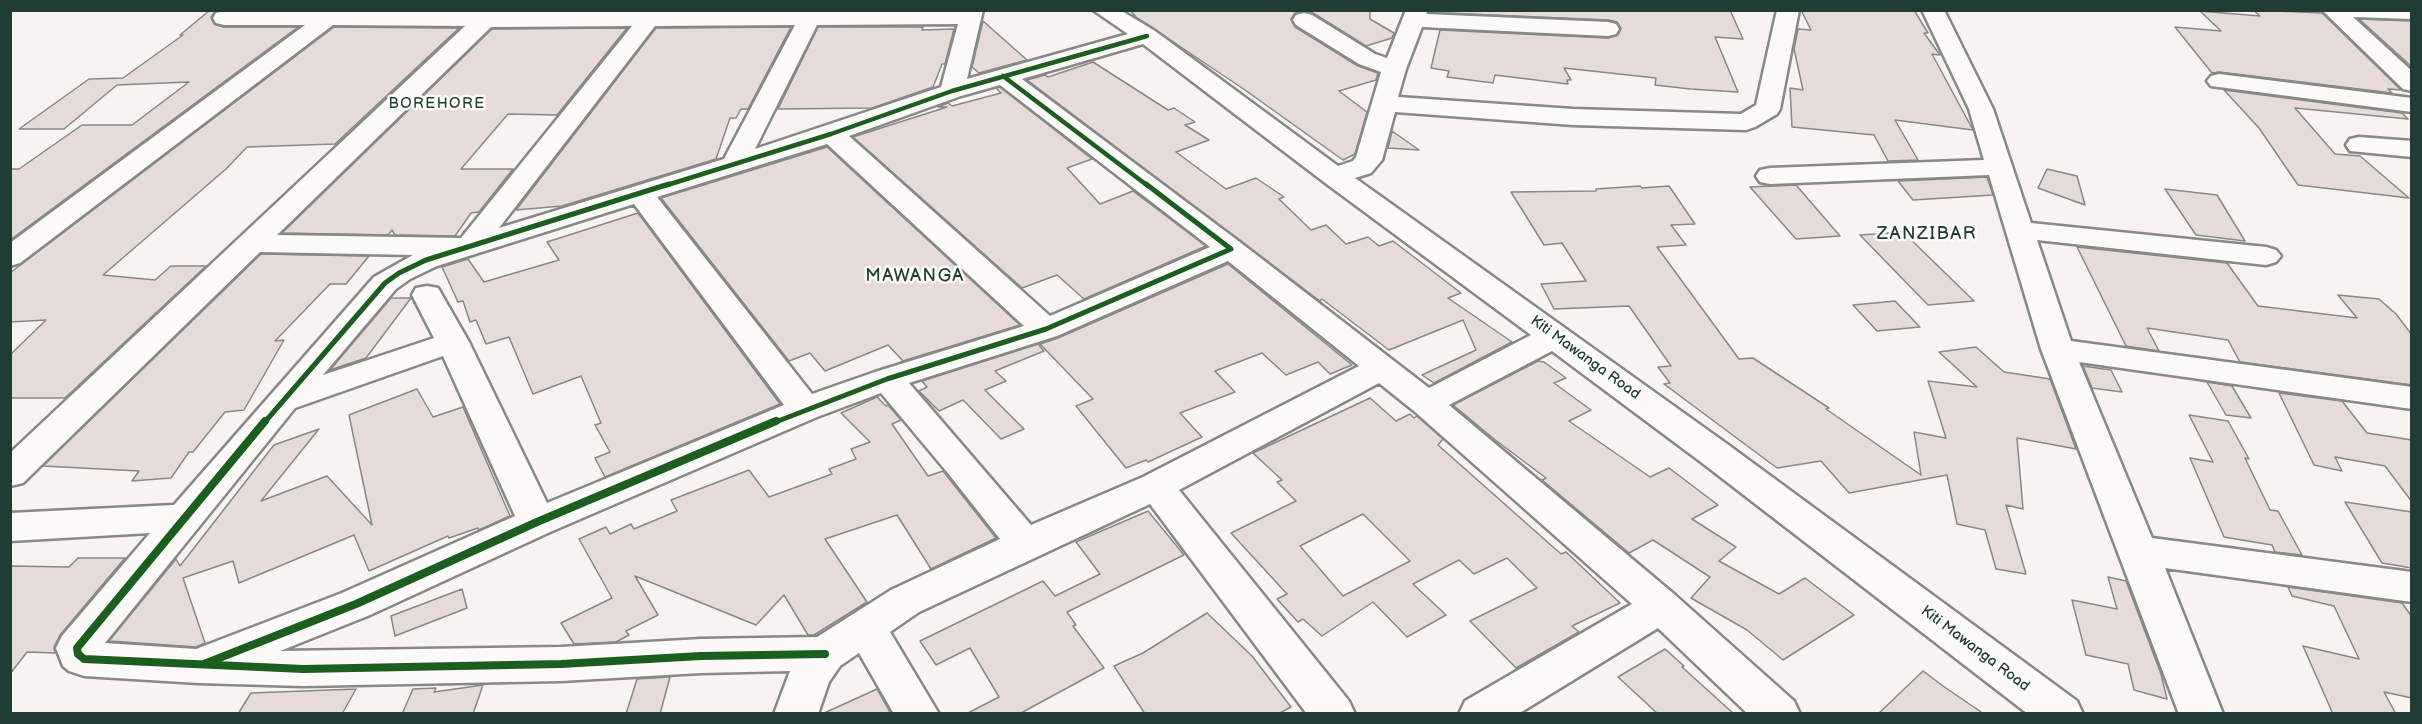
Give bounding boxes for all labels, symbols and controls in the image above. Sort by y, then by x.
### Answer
district label: BOREHORE [388,95,486,113]
district label: ZANZIBAR [1877,223,1977,245]
district label: MAWANGA [865,265,965,287]
street label: Kiti Mawanga Road [1527,312,1643,404]
street label: Kiti Mawanga Road [1917,602,2033,696]

